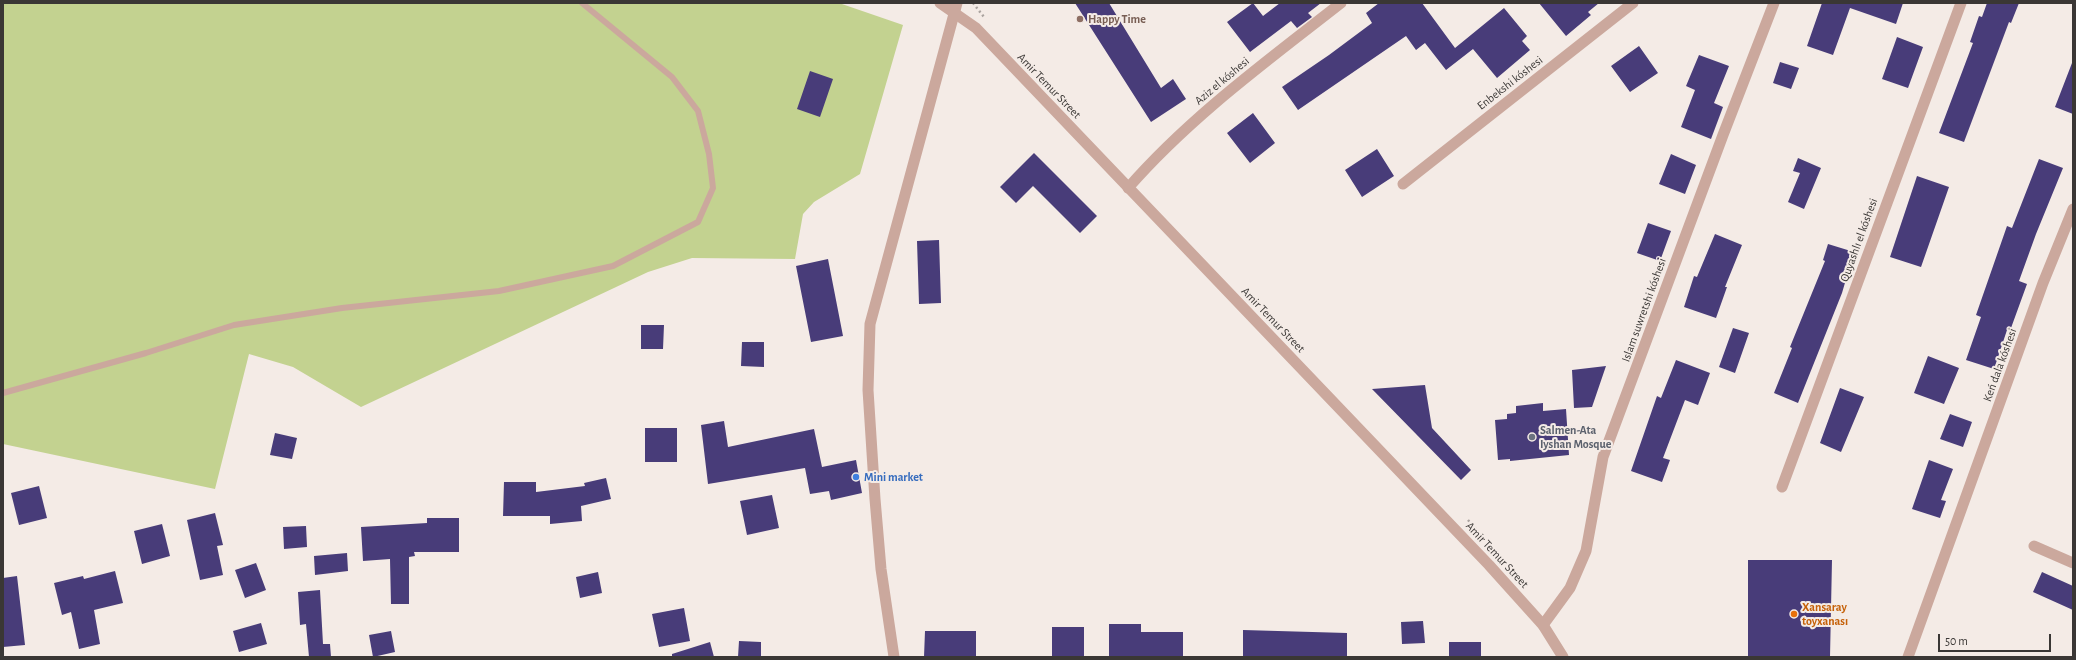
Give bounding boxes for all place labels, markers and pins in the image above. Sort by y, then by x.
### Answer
place label: Happy Time [1088,12,1146,26]
marker: Happy Time [1075,14,1085,24]
place label: Salmen-Ata Iyshan Mosque [1540,423,1612,451]
marker: Salmen-Ata Iyshan Mosque [1527,432,1537,442]
place label: Mini market [864,470,923,484]
marker: Mini market [851,472,861,482]
place label: Xansaray toyxanası [1802,600,1848,628]
marker: Xansaray toyxanası [1789,609,1799,619]

